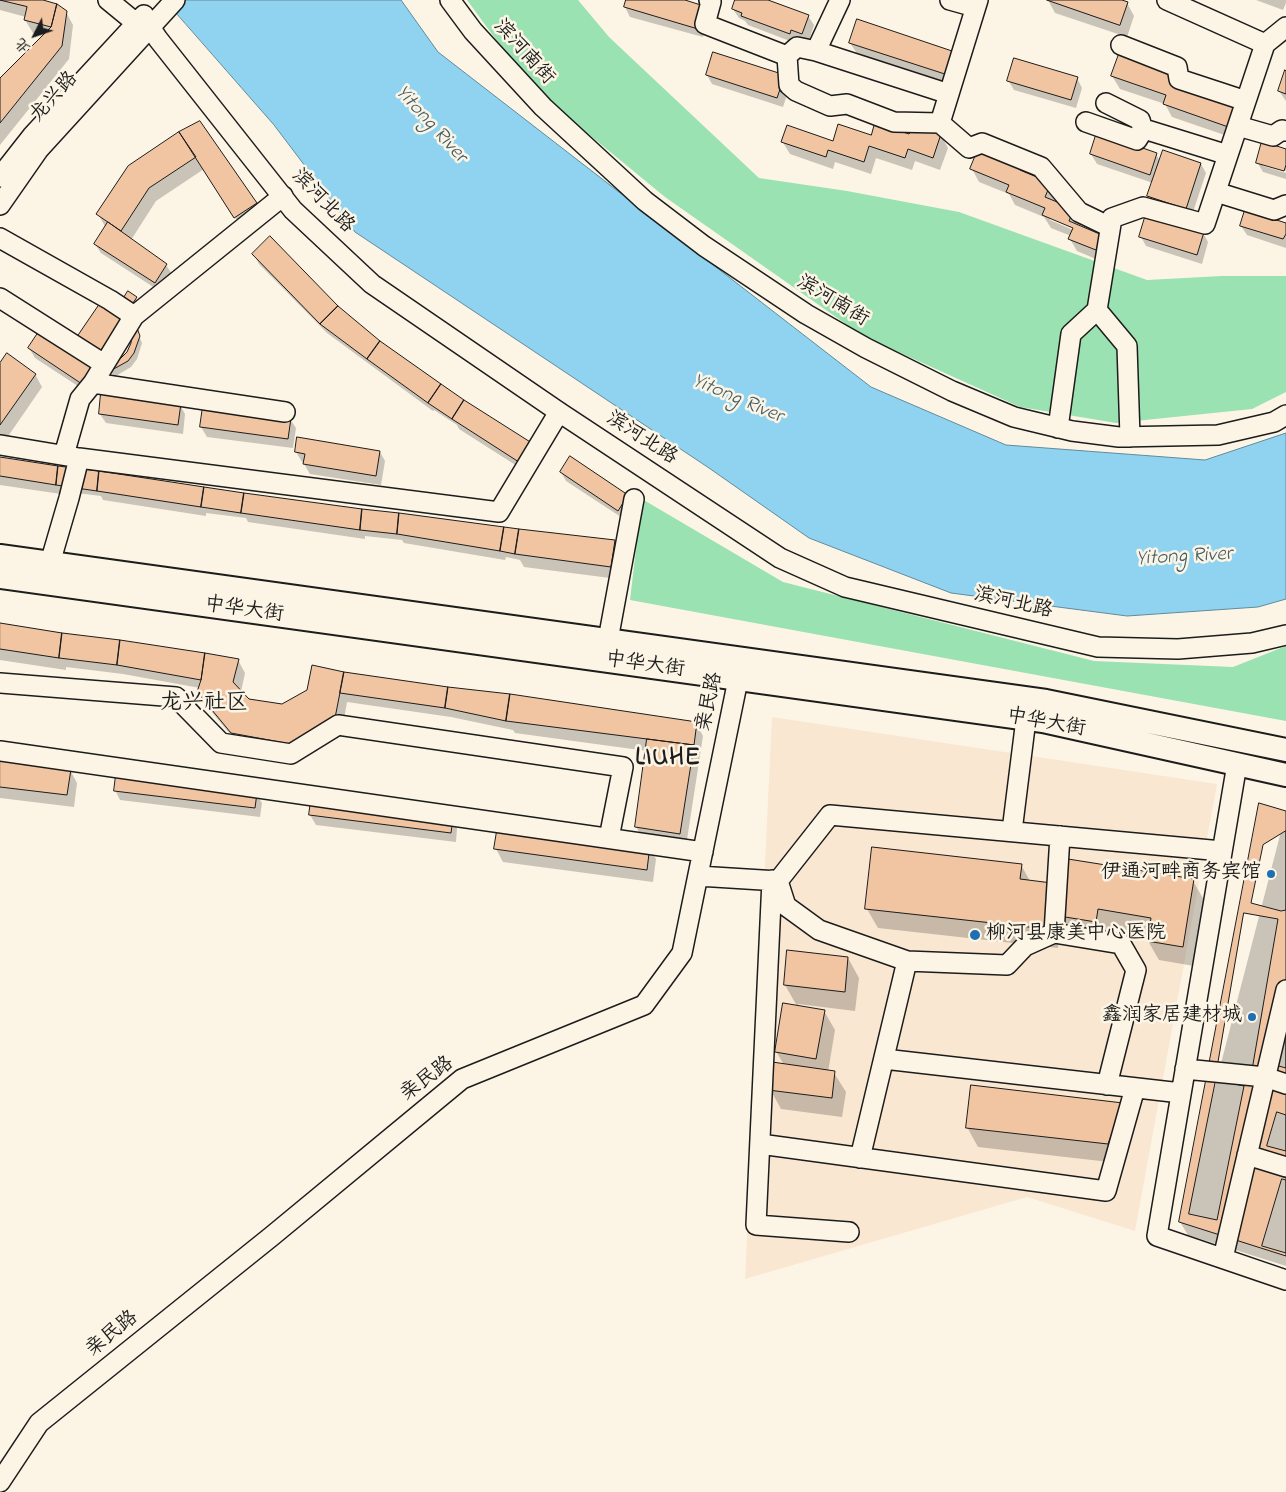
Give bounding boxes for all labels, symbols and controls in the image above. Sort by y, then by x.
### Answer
north arrow [10,10,60,60]
street label: 滨河南街 [487,15,559,91]
text: 北 [11,33,36,57]
street label: 龙兴路 [26,68,84,128]
water label: Yitong River [388,81,472,169]
street label: 滨河北路 [286,165,358,239]
street label: 滨河南街 [792,271,872,333]
water label: Yitong River [688,370,786,430]
street label: 滨河北路 [601,407,681,471]
water label: Yitong River [1135,543,1233,573]
street label: 滨河北路 [971,583,1055,625]
street label: 中华大街 [203,594,285,628]
street label: 中华大街 [604,649,686,683]
street label: 亲民路 [693,670,729,734]
district label: 龙兴社区 [160,691,248,717]
street label: 中华大街 [1005,705,1087,743]
district label: LIUHE [635,745,701,775]
place label: 伊通河畔商务宾馆 [1101,862,1261,886]
marker: 伊通河畔商务宾馆 [1265,868,1277,880]
place label: 柳河县康美中心医院 [986,923,1166,947]
marker: 柳河县康美中心医院 [968,928,982,942]
place label: 鑫润家居建材城 [1102,1005,1242,1029]
marker: 鑫润家居建材城 [1246,1011,1258,1023]
street label: 亲民路 [397,1052,459,1108]
street label: 亲民路 [82,1307,144,1363]

